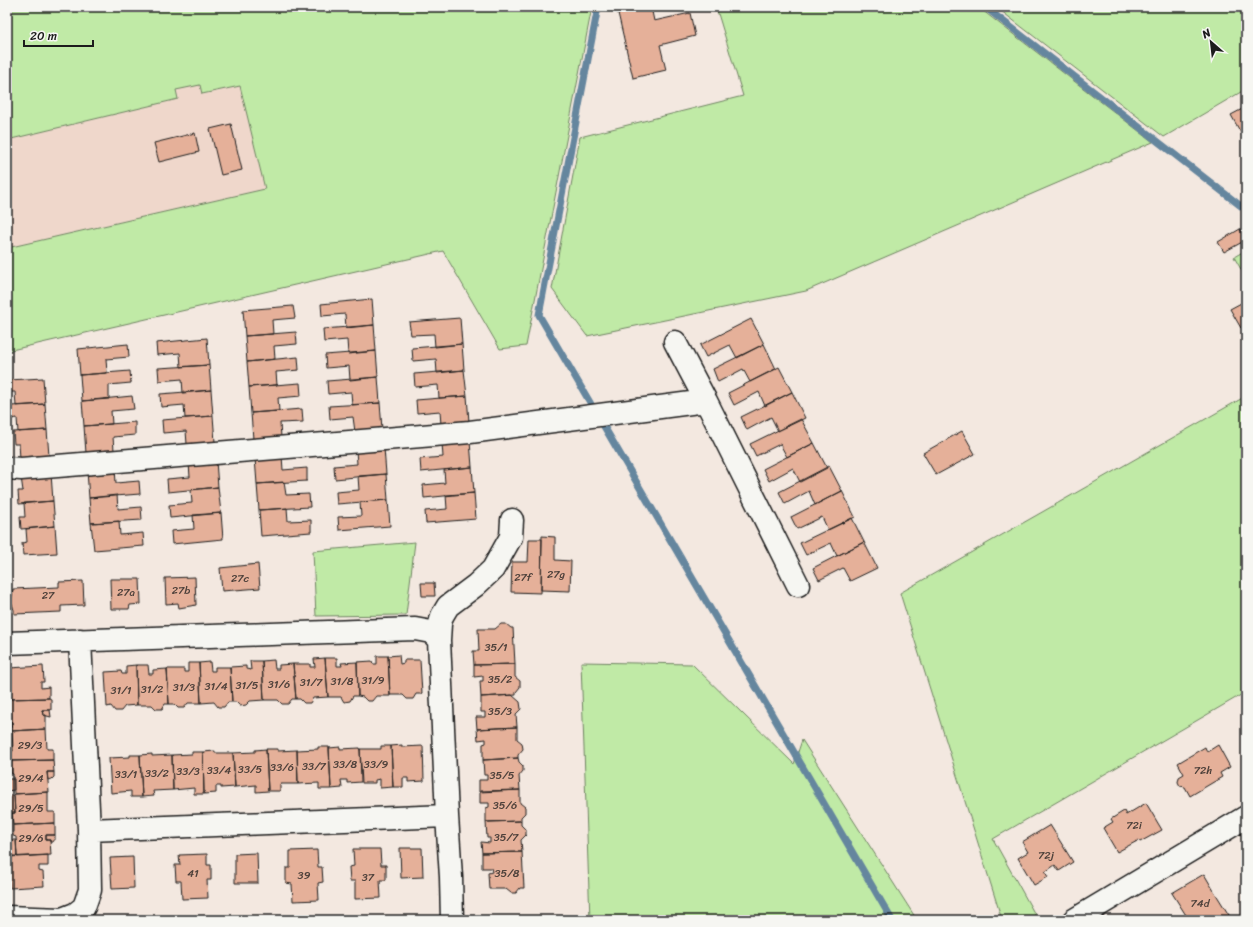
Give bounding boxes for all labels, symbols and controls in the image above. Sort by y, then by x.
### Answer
scale bar [24,22,93,48]
north arrow [1191,22,1231,62]
text: N [1198,23,1215,44]
text: 20 m [30,25,57,47]
house number: 27g [547,565,566,584]
house number: 27f [514,568,534,587]
house number: 27c [231,569,250,588]
house number: 27b [172,581,190,600]
house number: 27a [117,583,136,602]
house number: 27 [42,586,55,605]
house number: 35/1 [485,638,508,657]
house number: 35/2 [488,670,513,689]
house number: 31/9 [362,671,385,690]
house number: 31/8 [331,672,354,691]
house number: 31/7 [300,673,323,692]
house number: 31/6 [268,675,290,694]
house number: 31/5 [236,676,259,695]
house number: 31/4 [204,677,228,696]
house number: 31/3 [173,678,195,697]
house number: 31/2 [141,680,164,699]
house number: 31/1 [111,681,132,700]
house number: 35/3 [488,702,512,721]
house number: 29/3 [18,736,42,755]
house number: 33/8 [333,755,357,774]
house number: 33/9 [364,755,388,774]
house number: 33/7 [302,757,327,776]
house number: 33/6 [270,758,294,777]
house number: 33/5 [238,760,262,779]
house number: 33/4 [207,761,231,780]
house number: 72h [1194,761,1212,780]
house number: 33/3 [176,762,200,781]
house number: 33/2 [145,764,170,783]
house number: 33/1 [115,765,137,784]
house number: 35/5 [490,766,515,785]
house number: 29/4 [18,769,44,788]
house number: 35/6 [493,796,517,815]
house number: 29/5 [18,799,44,818]
house number: 72i [1126,816,1143,835]
house number: 35/7 [494,828,519,847]
house number: 29/6 [19,829,43,848]
house number: 72j [1038,846,1055,865]
house number: 41 [187,864,199,883]
house number: 35/8 [495,864,520,883]
house number: 39 [298,866,311,885]
house number: 37 [362,868,375,887]
house number: 74d [1191,894,1211,913]

